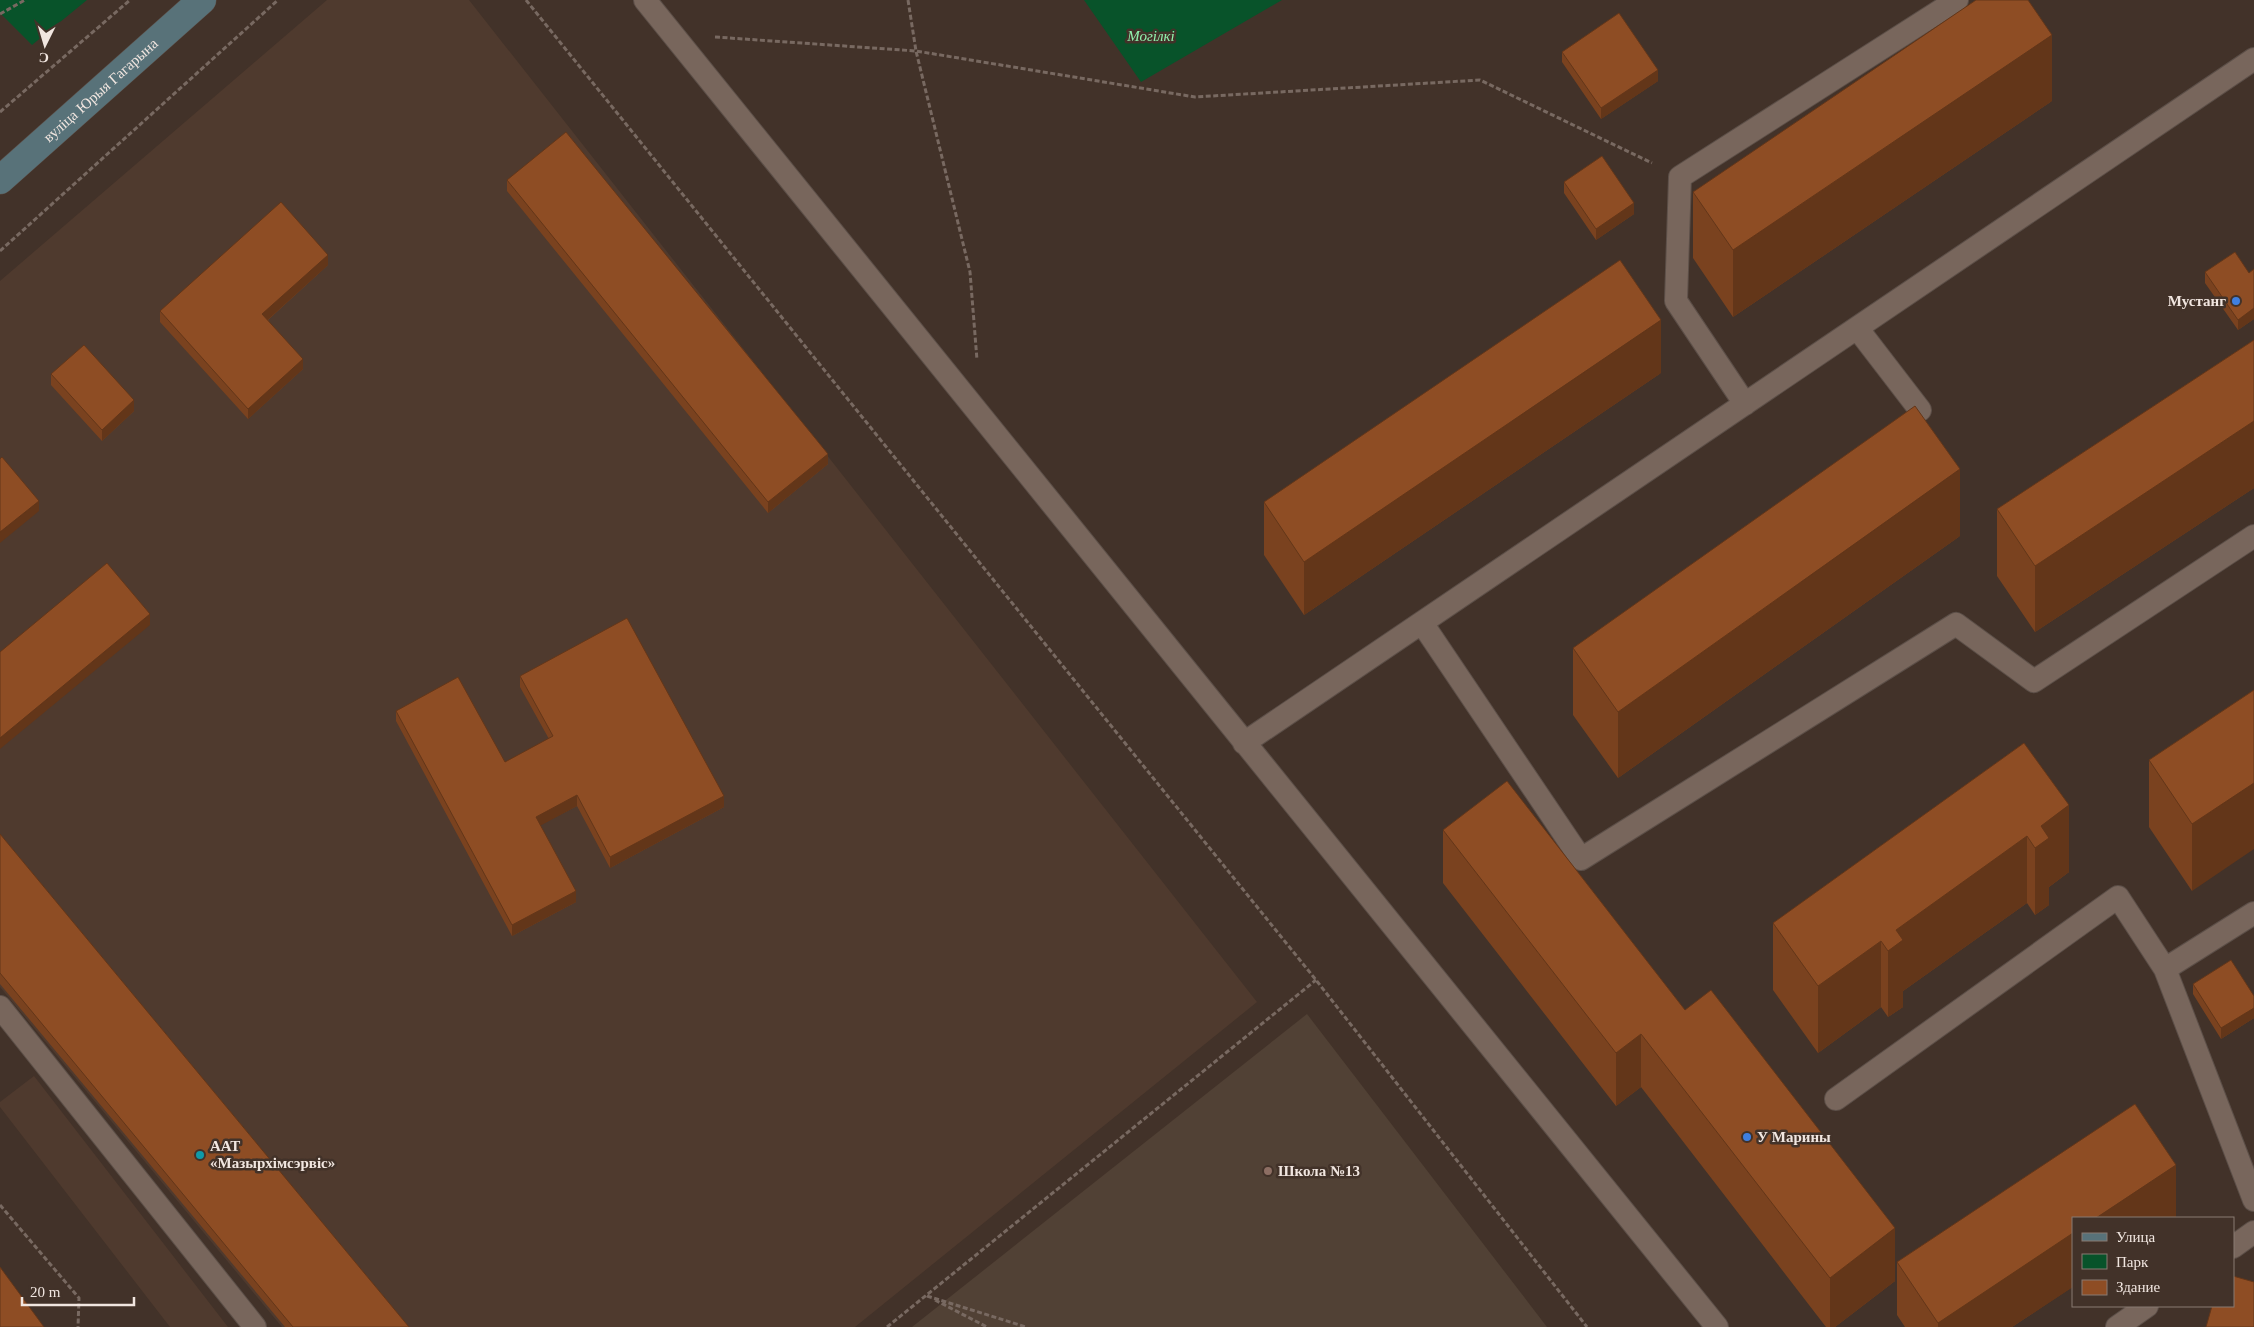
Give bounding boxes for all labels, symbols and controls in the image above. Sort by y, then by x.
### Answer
north arrow [20,20,70,70]
park label: Могілкі [1126,28,1175,44]
street label: вуліца Юрыя Гагарына [40,35,161,145]
text: С [38,50,50,65]
place label: Мустанг [2168,293,2226,309]
marker: Мустанг [2230,295,2242,307]
place label: У Марины [1757,1129,1831,1145]
marker: У Марины [1741,1131,1753,1143]
place label: ААТ «Мазырхімсэрвіс» [210,1138,335,1171]
marker: ААТ «Мазырхімсэрвіс» [194,1149,206,1161]
place label: Школа №13 [1278,1163,1360,1179]
marker: Школа №13 [1262,1165,1274,1177]
legend [2072,1217,2234,1307]
text: Улица [2116,1229,2155,1245]
text: Парк [2116,1254,2149,1270]
scale bar [22,1274,135,1306]
text: Здание [2116,1279,2160,1295]
text: 20 m [30,1284,61,1300]

